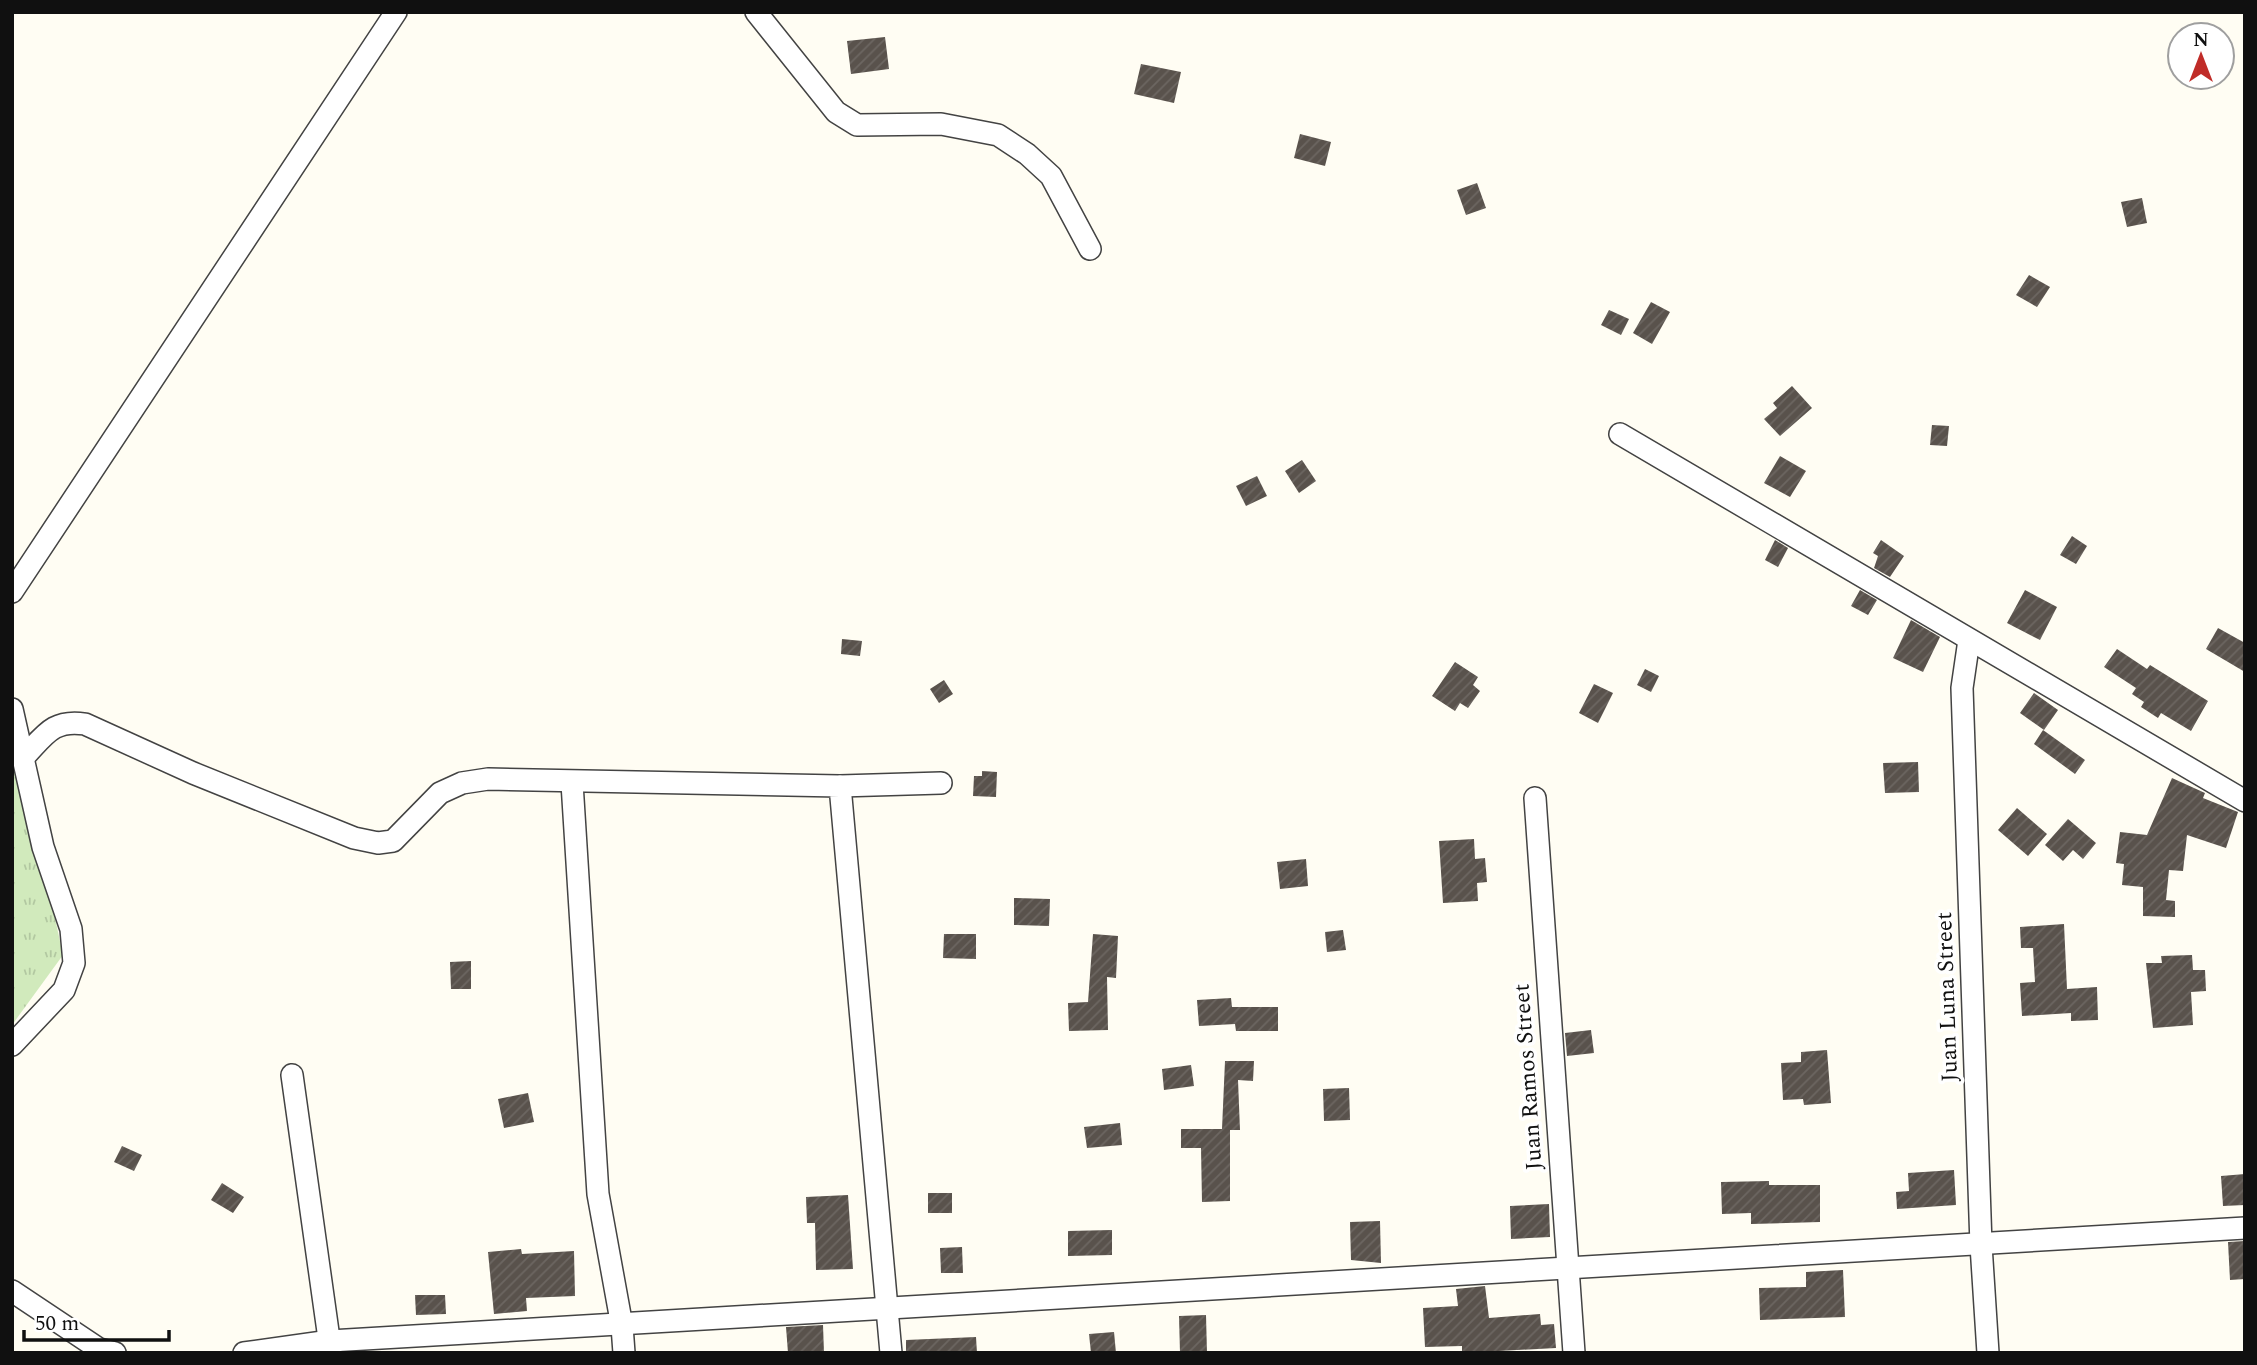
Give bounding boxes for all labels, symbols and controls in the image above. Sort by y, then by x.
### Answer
north arrow [2166,21,2236,91]
text: N [2193,26,2209,55]
street label: Juan Luna Street [1927,911,1968,1083]
street label: Juan Ramos Street [1505,982,1552,1171]
scale bar [24,1298,170,1342]
text: 50 m [35,1308,79,1340]

